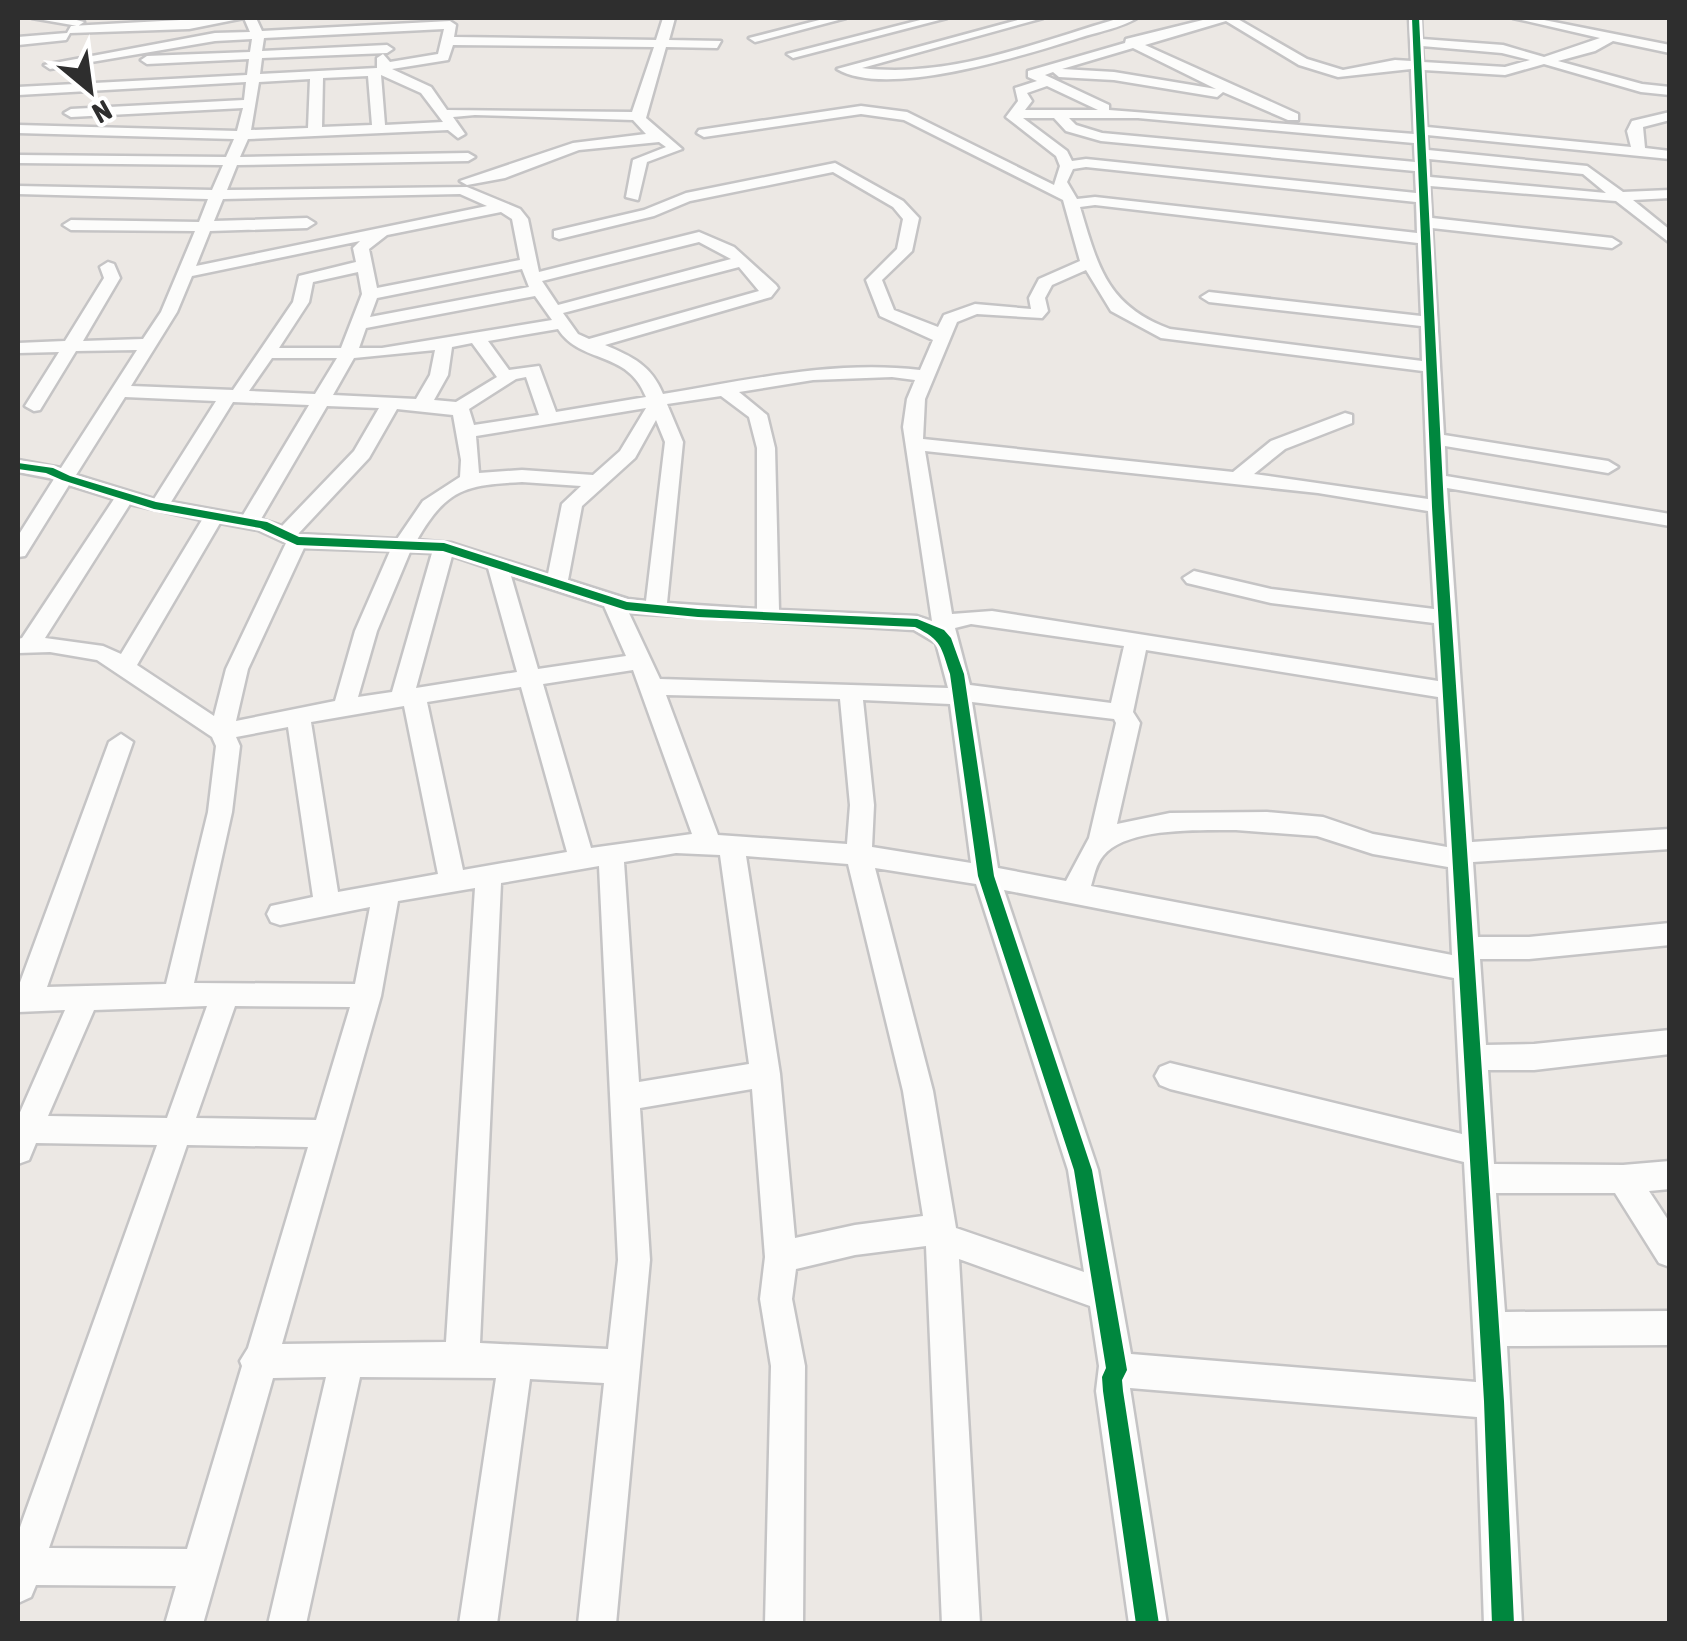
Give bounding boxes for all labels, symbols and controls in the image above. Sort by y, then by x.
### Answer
north arrow [40,40,140,140]
text: N [87,94,117,130]

